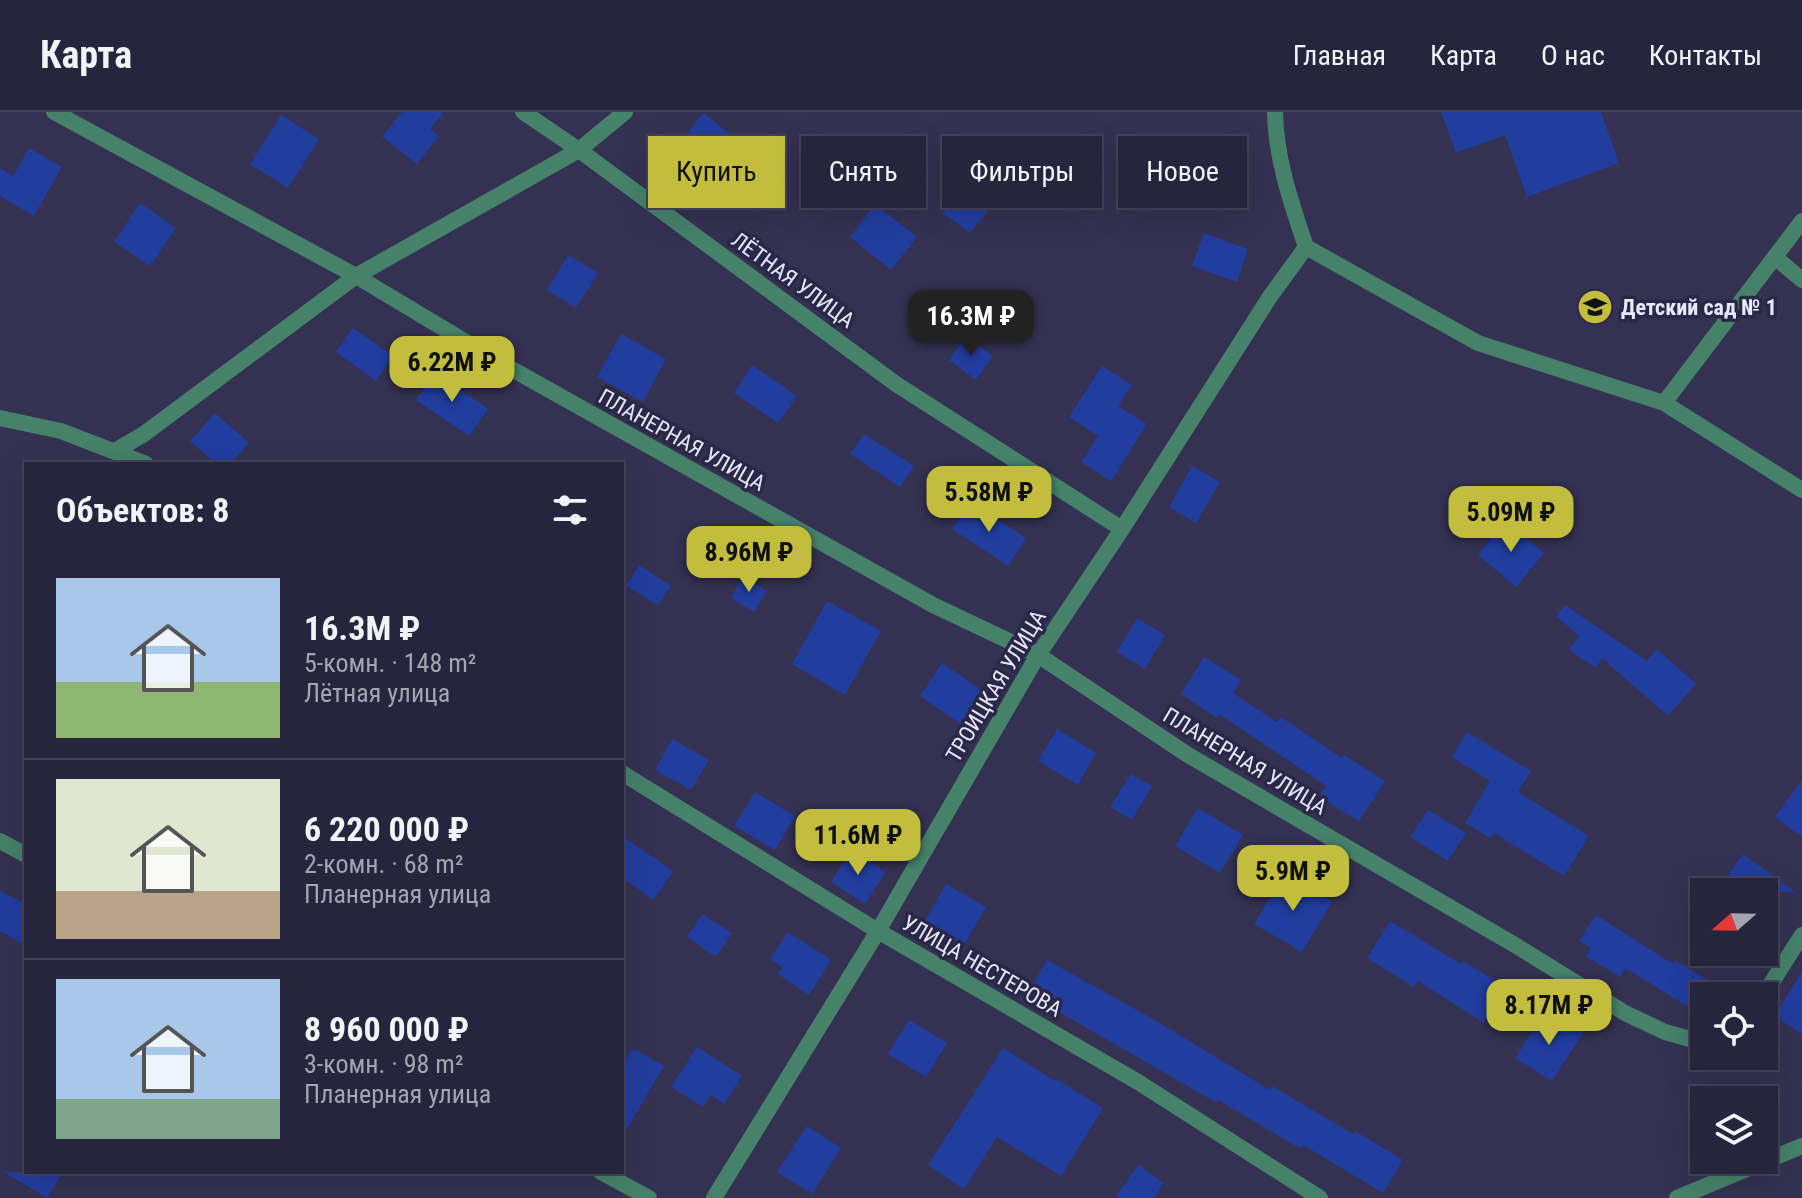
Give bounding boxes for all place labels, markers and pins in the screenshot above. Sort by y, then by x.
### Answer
school or university icon: Детский сад № 1 [1576,288,1614,326]
pin: 16.3M ₽ [897,290,1045,358]
place label: Детский сад № 1 [1621,295,1777,320]
pin: 6.22M ₽ [378,336,526,404]
pin: 5.58M ₽ [915,466,1063,534]
pin: 5.09M ₽ [1437,486,1585,554]
pin: 8.96M ₽ [675,526,823,594]
pin: 11.6M ₽ [784,809,932,877]
pin: 5.9M ₽ [1228,845,1358,913]
pin: 8.17M ₽ [1475,979,1623,1047]

